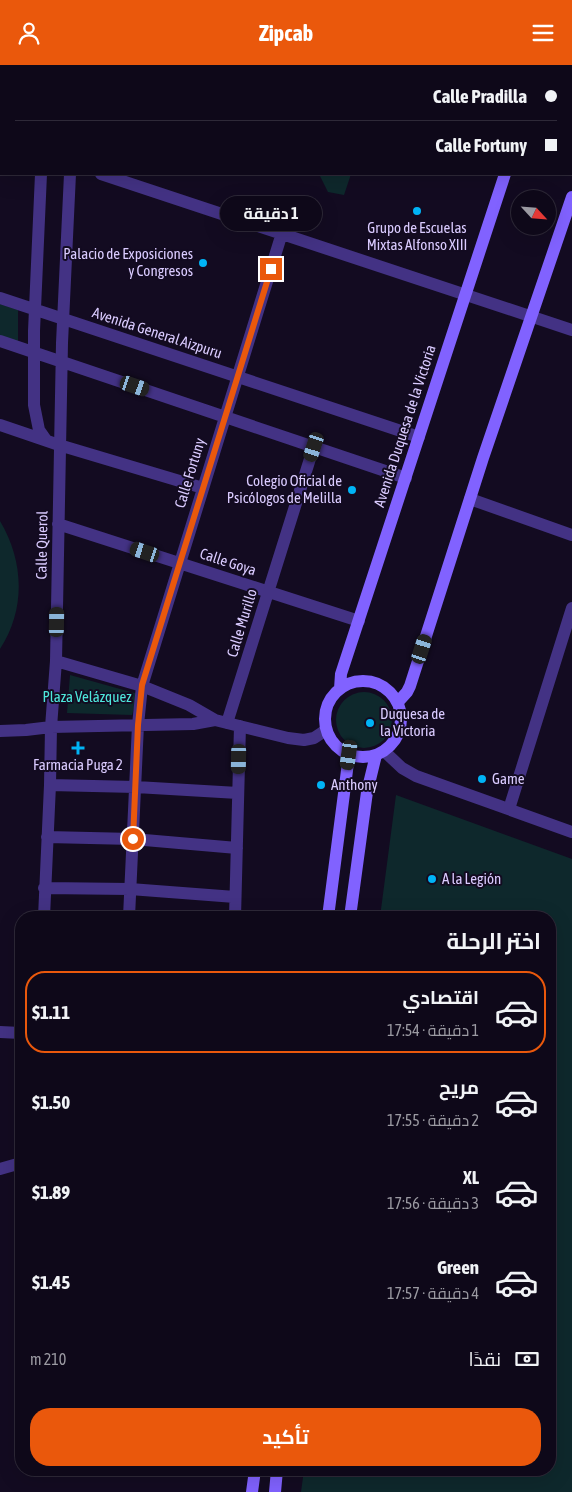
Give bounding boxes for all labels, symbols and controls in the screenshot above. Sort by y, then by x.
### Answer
icon: person [15,19,43,47]
icon: menu [529,19,557,47]
text: Zipcab [259,20,313,46]
text: Calle Pradilla [433,85,527,107]
text: Calle Fortuny [435,134,527,156]
north arrow [511,190,556,235]
map controls [511,190,556,235]
callout: 1 دقيقة [220,197,322,231]
text: 1 دقيقة [244,204,298,222]
marker: Grupo de Escuelas Mixtas Alfonso XIII [411,205,423,217]
place label: Grupo de Escuelas Mixtas Alfonso XIII [367,219,467,253]
place label: Palacio de Exposiciones y Congresos [63,245,193,279]
marker: Palacio de Exposiciones y Congresos [197,257,209,269]
route end [260,258,282,280]
street label: Avenida General Aizpuru [90,304,224,362]
street label: Avenida Duquesa de la Victoria [370,343,439,509]
car [118,374,151,398]
car [302,430,325,464]
street label: Calle Fortuny [171,436,208,510]
place label: Colegio Oficial de Psicólogos de Melilla [227,472,342,506]
marker: Colegio Oficial de Psicólogos de Melilla [346,484,358,496]
street label: Calle Querol [32,510,51,579]
car [128,540,161,564]
street label: Calle Goya [198,544,259,579]
street label: Calle Murillo [223,587,260,659]
car [49,607,64,637]
car [410,632,433,666]
park label: Plaza Velázquez [42,688,132,705]
place label: Duquesa de la Victoria [380,705,445,739]
marker: Duquesa de la Victoria [364,717,376,729]
car [339,739,358,771]
marker: Farmacia Puga 2 [72,742,84,754]
car [231,744,246,774]
place label: Farmacia Puga 2 [33,756,123,773]
place label: Game [492,770,525,787]
marker: Game [476,773,488,785]
place label: Anthony [331,776,378,793]
marker: Anthony [315,779,327,791]
route start [122,828,144,850]
place label: A la Legión [442,870,501,887]
marker: A la Legión [426,873,438,885]
text: اختر الرحلة [447,928,541,954]
text: اقتصادي [403,986,479,1008]
icon: car [494,990,539,1035]
text: $1.11 [32,1001,70,1023]
text: 1 دقيقة · 17:54 [387,1021,479,1039]
text: مريح [439,1076,479,1098]
icon: car [494,1080,539,1125]
text: $1.50 [32,1091,70,1113]
text: 2 دقيقة · 17:55 [387,1111,479,1129]
text: XL [463,1166,479,1188]
icon: car [494,1170,539,1215]
text: $1.89 [32,1181,70,1203]
text: 3 دقيقة · 17:56 [387,1194,479,1212]
text: Green [437,1256,479,1278]
icon: car [494,1260,539,1305]
text: $1.45 [32,1271,70,1293]
text: 4 دقيقة · 17:57 [387,1284,479,1302]
icon: cash [513,1345,541,1373]
text: نقدًا [469,1348,501,1370]
text: 210 m [30,1350,66,1368]
button: تأكيد [30,1408,541,1466]

